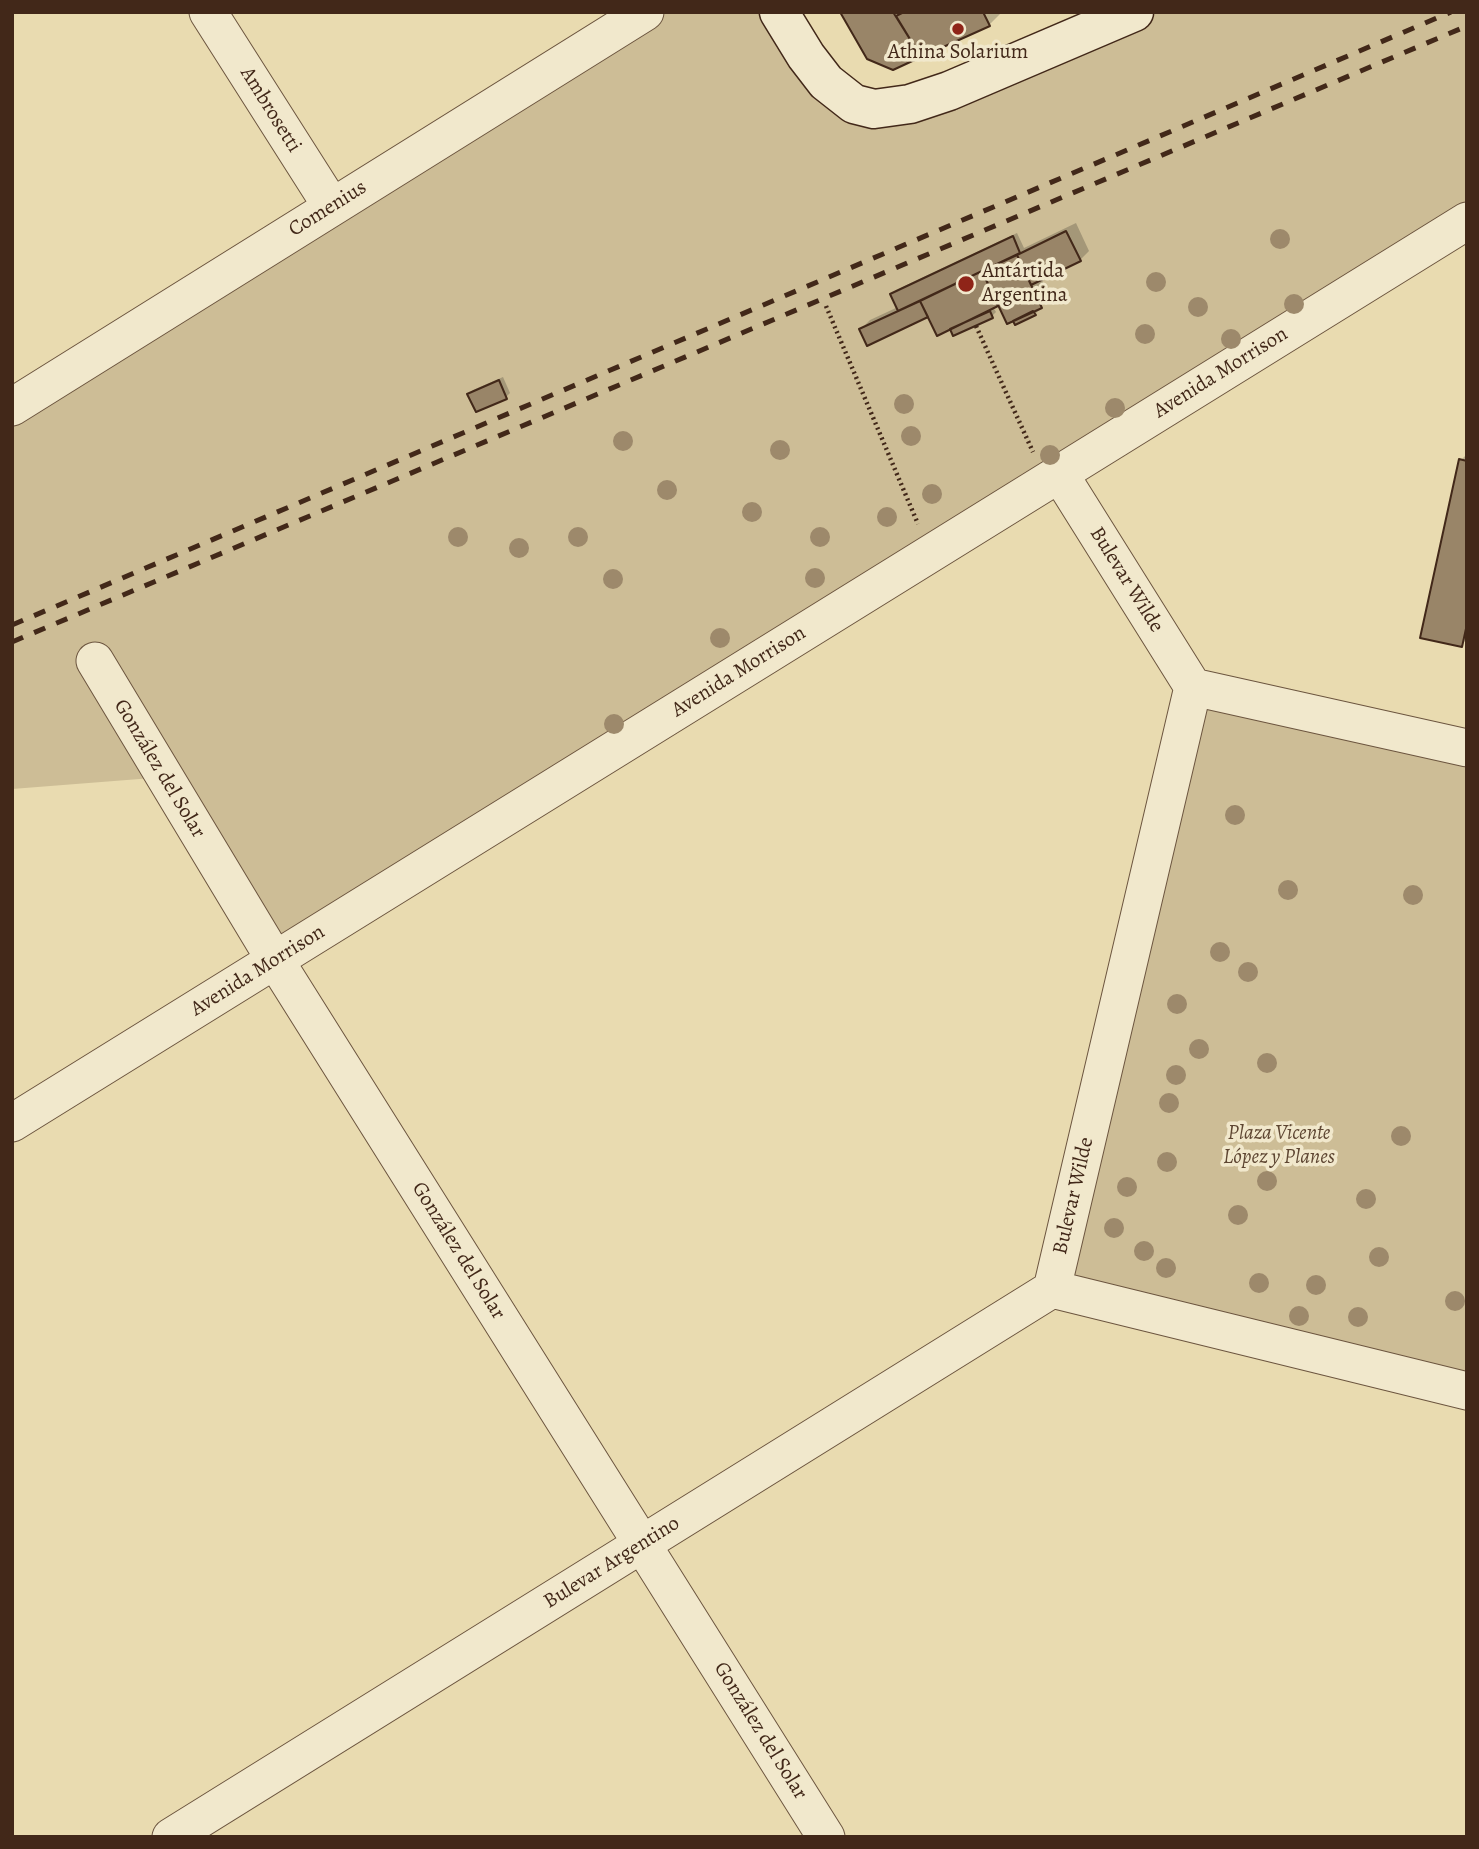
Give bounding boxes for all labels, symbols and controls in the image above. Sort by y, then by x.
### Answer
marker: Athina Solarium [950,21,966,37]
place label: Athina Solarium [888,40,1028,66]
street label: Ambrosetti [234,63,306,157]
street label: Comenius [284,175,372,243]
place label: Antártida Argentina [982,259,1067,309]
marker: Antártida Argentina [956,274,976,294]
street label: Avenida Morrison [1149,322,1293,424]
street label: Bulevar Wilde [1084,522,1168,638]
street label: Avenida Morrison [667,621,811,723]
street label: González del Solar [108,695,210,843]
street label: Avenida Morrison [186,920,330,1022]
park label: Plaza Vicente López y Planes [1223,1121,1335,1171]
street label: Bulevar Wilde [1048,1135,1100,1257]
street label: González del Solar [406,1178,510,1324]
street label: Bulevar Argentino [539,1511,685,1615]
street label: González del Solar [708,1658,812,1804]

